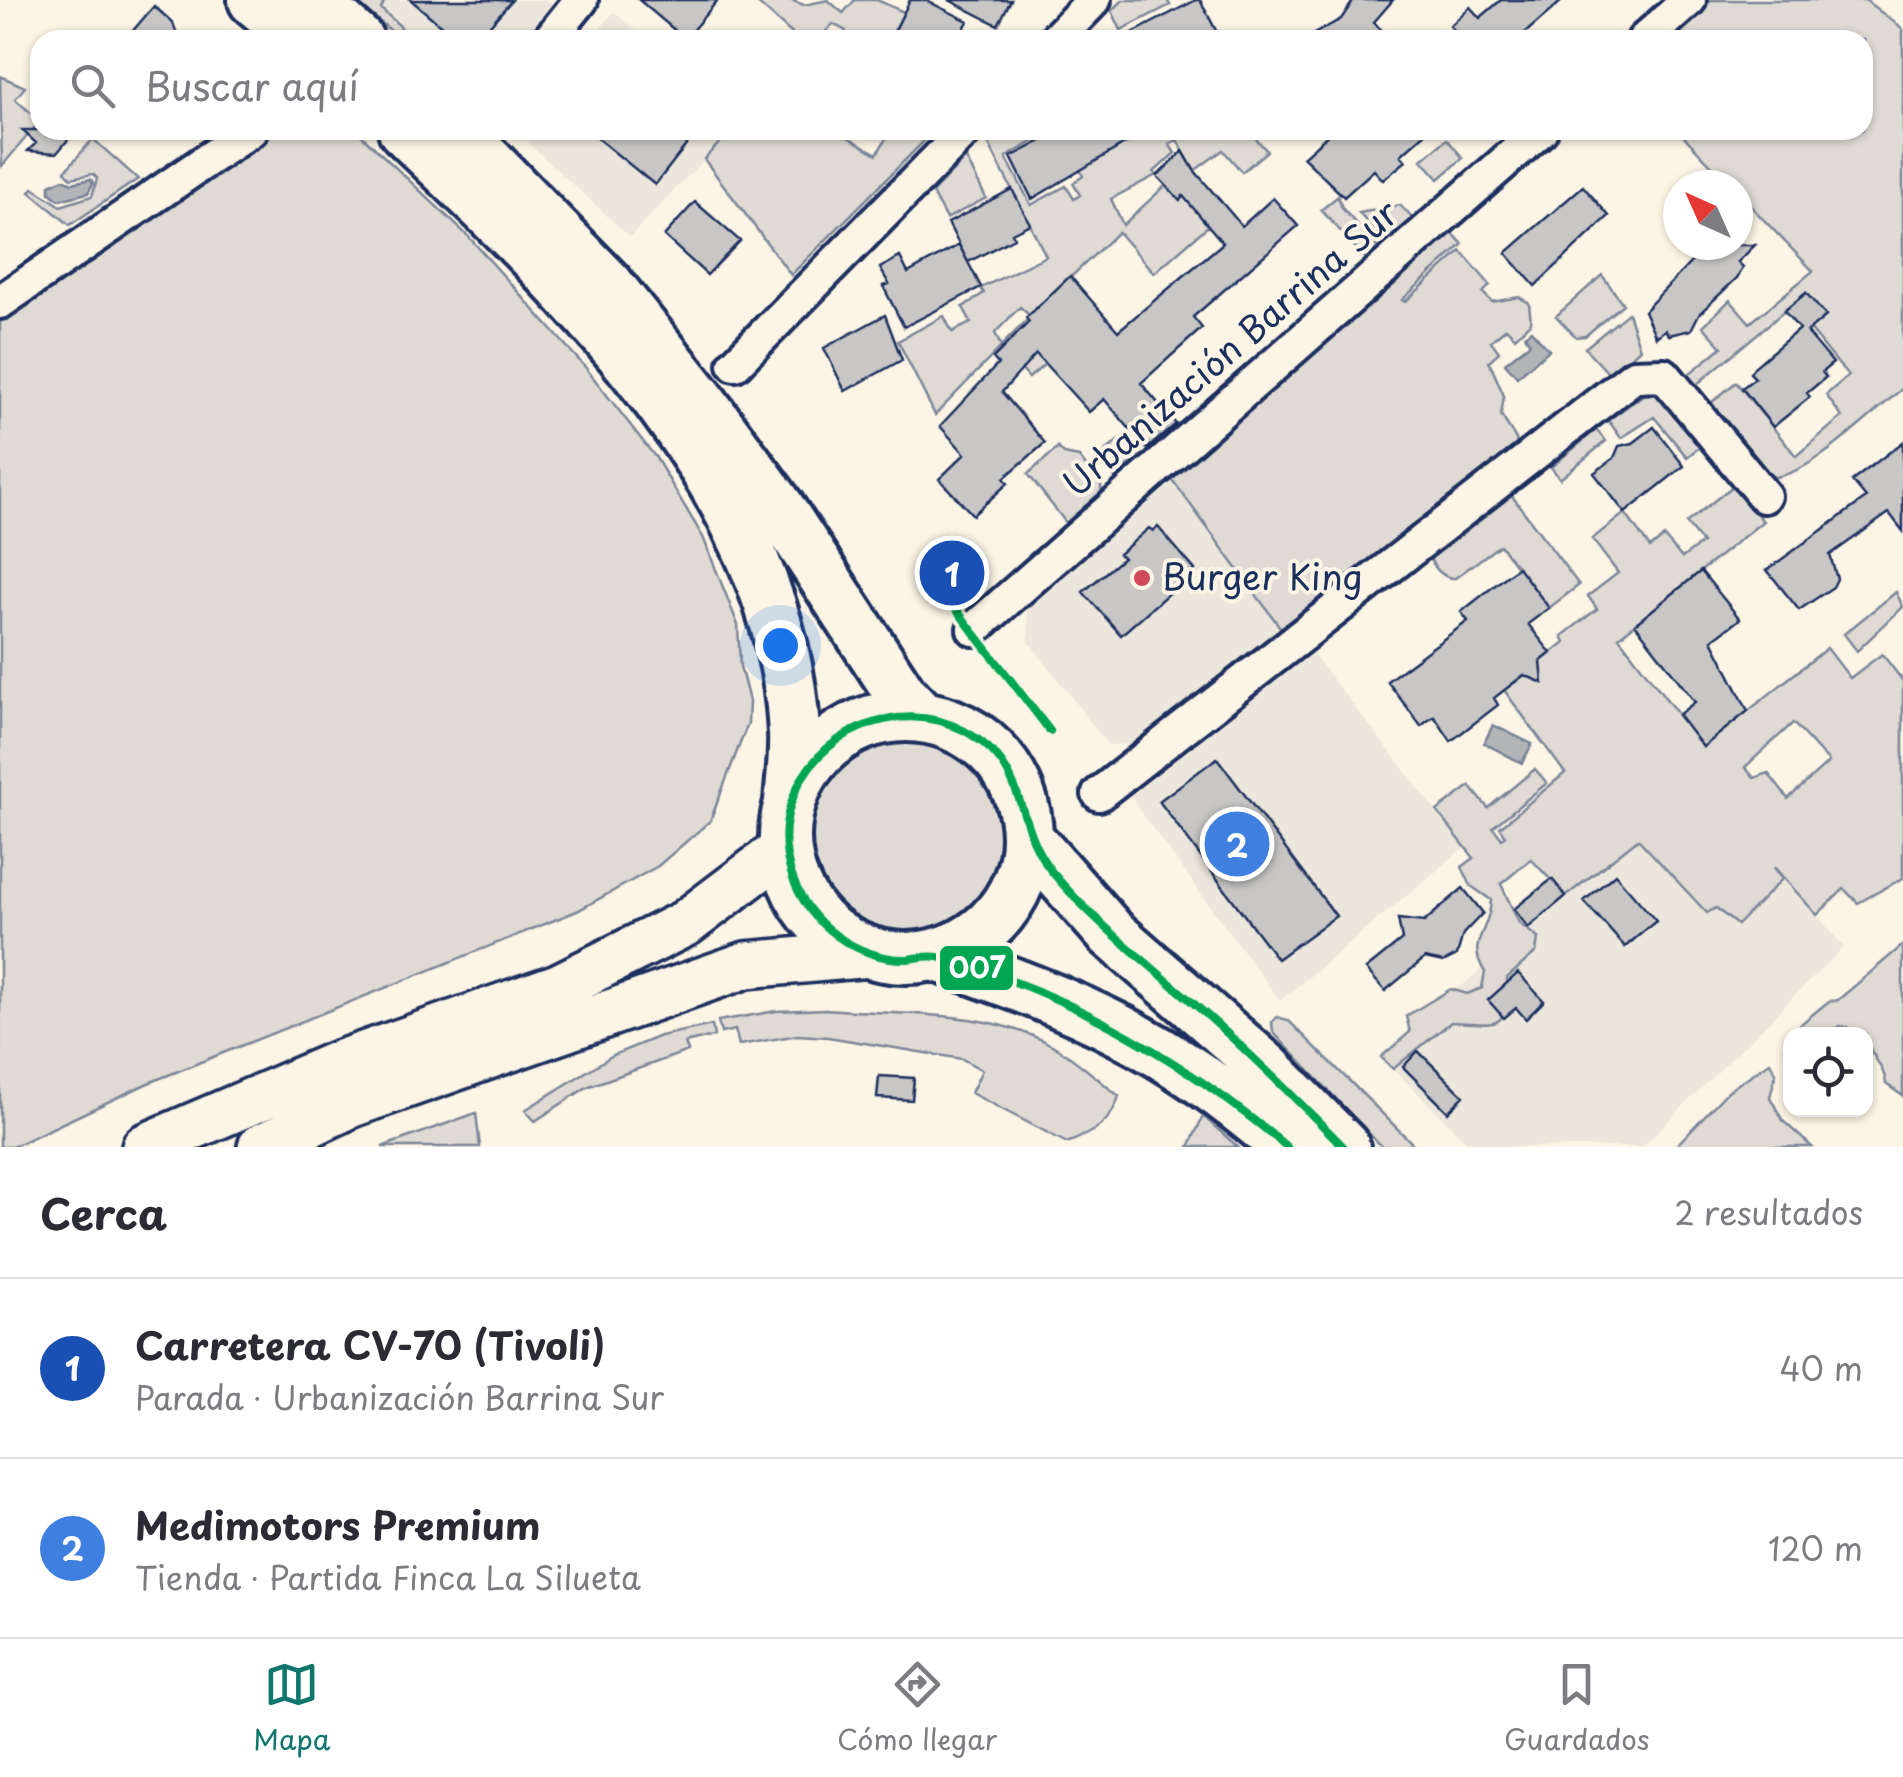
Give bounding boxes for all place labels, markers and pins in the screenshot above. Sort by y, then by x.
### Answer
pin: 1 [920,536,984,610]
place label: Burger King [1162,549,1363,602]
marker: Burger King [1131,567,1153,589]
pin: 2 [1204,806,1270,882]

